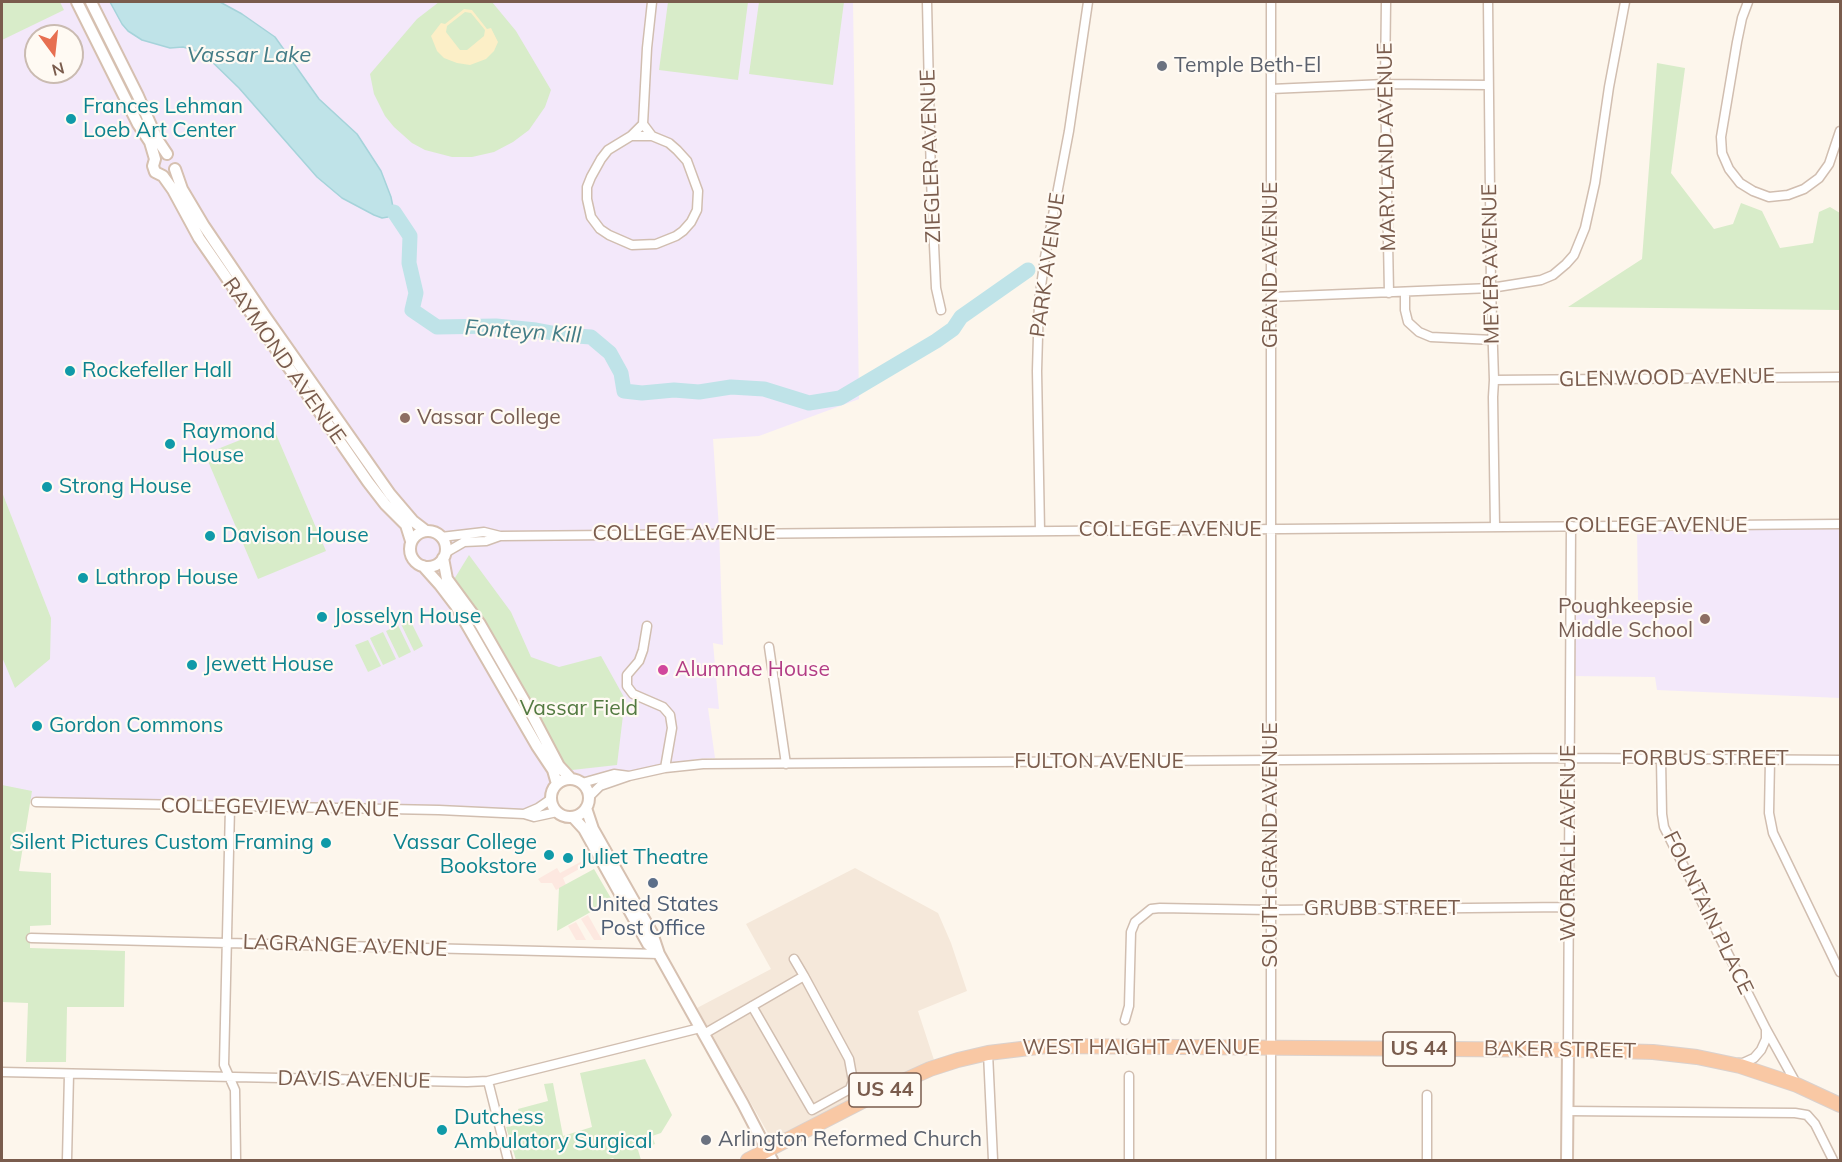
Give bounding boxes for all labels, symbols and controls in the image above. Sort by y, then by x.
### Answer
north arrow [24,24,84,84]
water label: Vassar Lake [187,42,311,68]
street label: MARYLAND AVENUE [1373,42,1401,252]
place label: Temple Beth-El [1174,53,1321,79]
text: N [50,58,67,81]
marker: Temple Beth-El [1155,59,1169,73]
street label: ZIEGLER AVENUE [915,69,947,243]
place label: Frances Lehman Loeb Art Center [83,94,243,144]
marker: Frances Lehman Loeb Art Center [64,112,78,126]
street label: GRAND AVENUE [1258,182,1284,348]
street label: MEYER AVENUE [1477,184,1505,344]
street label: PARK AVENUE [1025,191,1071,339]
street label: RAYMOND AVENUE [217,273,351,449]
water label: Fonteyn Kill [464,315,582,349]
place label: Rockefeller Hall [82,358,232,384]
marker: Rockefeller Hall [63,364,77,378]
street label: GLENWOOD AVENUE [1559,364,1775,392]
place label: Vassar College [417,405,561,431]
marker: Vassar College [398,411,412,425]
place label: Raymond House [182,419,275,469]
marker: Raymond House [163,437,177,451]
place label: Strong House [59,474,191,500]
marker: Strong House [40,480,54,494]
street label: COLLEGE AVENUE [1564,513,1748,539]
street label: COLLEGE AVENUE [1078,517,1262,543]
street label: COLLEGE AVENUE [592,521,776,547]
place label: Davison House [222,523,369,549]
marker: Davison House [203,529,217,543]
place label: Lathrop House [95,565,238,591]
marker: Lathrop House [76,571,90,585]
place label: Poughkeepsie Middle School [1558,594,1693,644]
place label: Josselyn House [334,604,481,630]
marker: Josselyn House [315,610,329,624]
marker: Poughkeepsie Middle School [1698,612,1712,626]
place label: Jewett House [204,652,334,678]
place label: Alumnae House [675,657,830,683]
marker: Jewett House [185,658,199,672]
marker: Alumnae House [656,663,670,677]
park label: Vassar Field [520,696,638,722]
place label: Gordon Commons [49,713,223,739]
marker: Gordon Commons [30,719,44,733]
street label: SOUTH GRAND AVENUE [1258,722,1284,968]
street label: WORRALL AVENUE [1556,745,1582,941]
street label: FORBUS STREET [1621,746,1789,772]
street label: FULTON AVENUE [1014,749,1184,775]
street label: COLLEGEVIEW AVENUE [160,793,400,823]
street label: FOUNTAIN PLACE [1658,827,1758,999]
place label: Silent Pictures Custom Framing [11,830,314,856]
place label: Vassar College Bookstore [393,830,537,880]
marker: Silent Pictures Custom Framing [319,836,333,850]
place label: Juliet Theatre [580,845,709,871]
marker: Vassar College Bookstore [542,848,556,862]
marker: Juliet Theatre [561,851,575,865]
marker: United States Post Office [646,876,660,890]
place label: United States Post Office [587,892,719,942]
street label: GRUBB STREET [1304,896,1460,922]
street label: LAGRANGE AVENUE [242,930,448,962]
road number: US 44 [1383,1032,1455,1066]
street label: WEST HAIGHT AVENUE [1022,1035,1260,1061]
street label: BAKER STREET [1484,1036,1636,1064]
street label: DAVIS AVENUE [277,1066,431,1094]
road number: US 44 [849,1073,921,1107]
place label: Dutchess Ambulatory Surgical [454,1105,653,1155]
marker: Dutchess Ambulatory Surgical [435,1123,449,1137]
place label: Arlington Reformed Church [718,1127,982,1153]
marker: Arlington Reformed Church [699,1133,713,1147]

